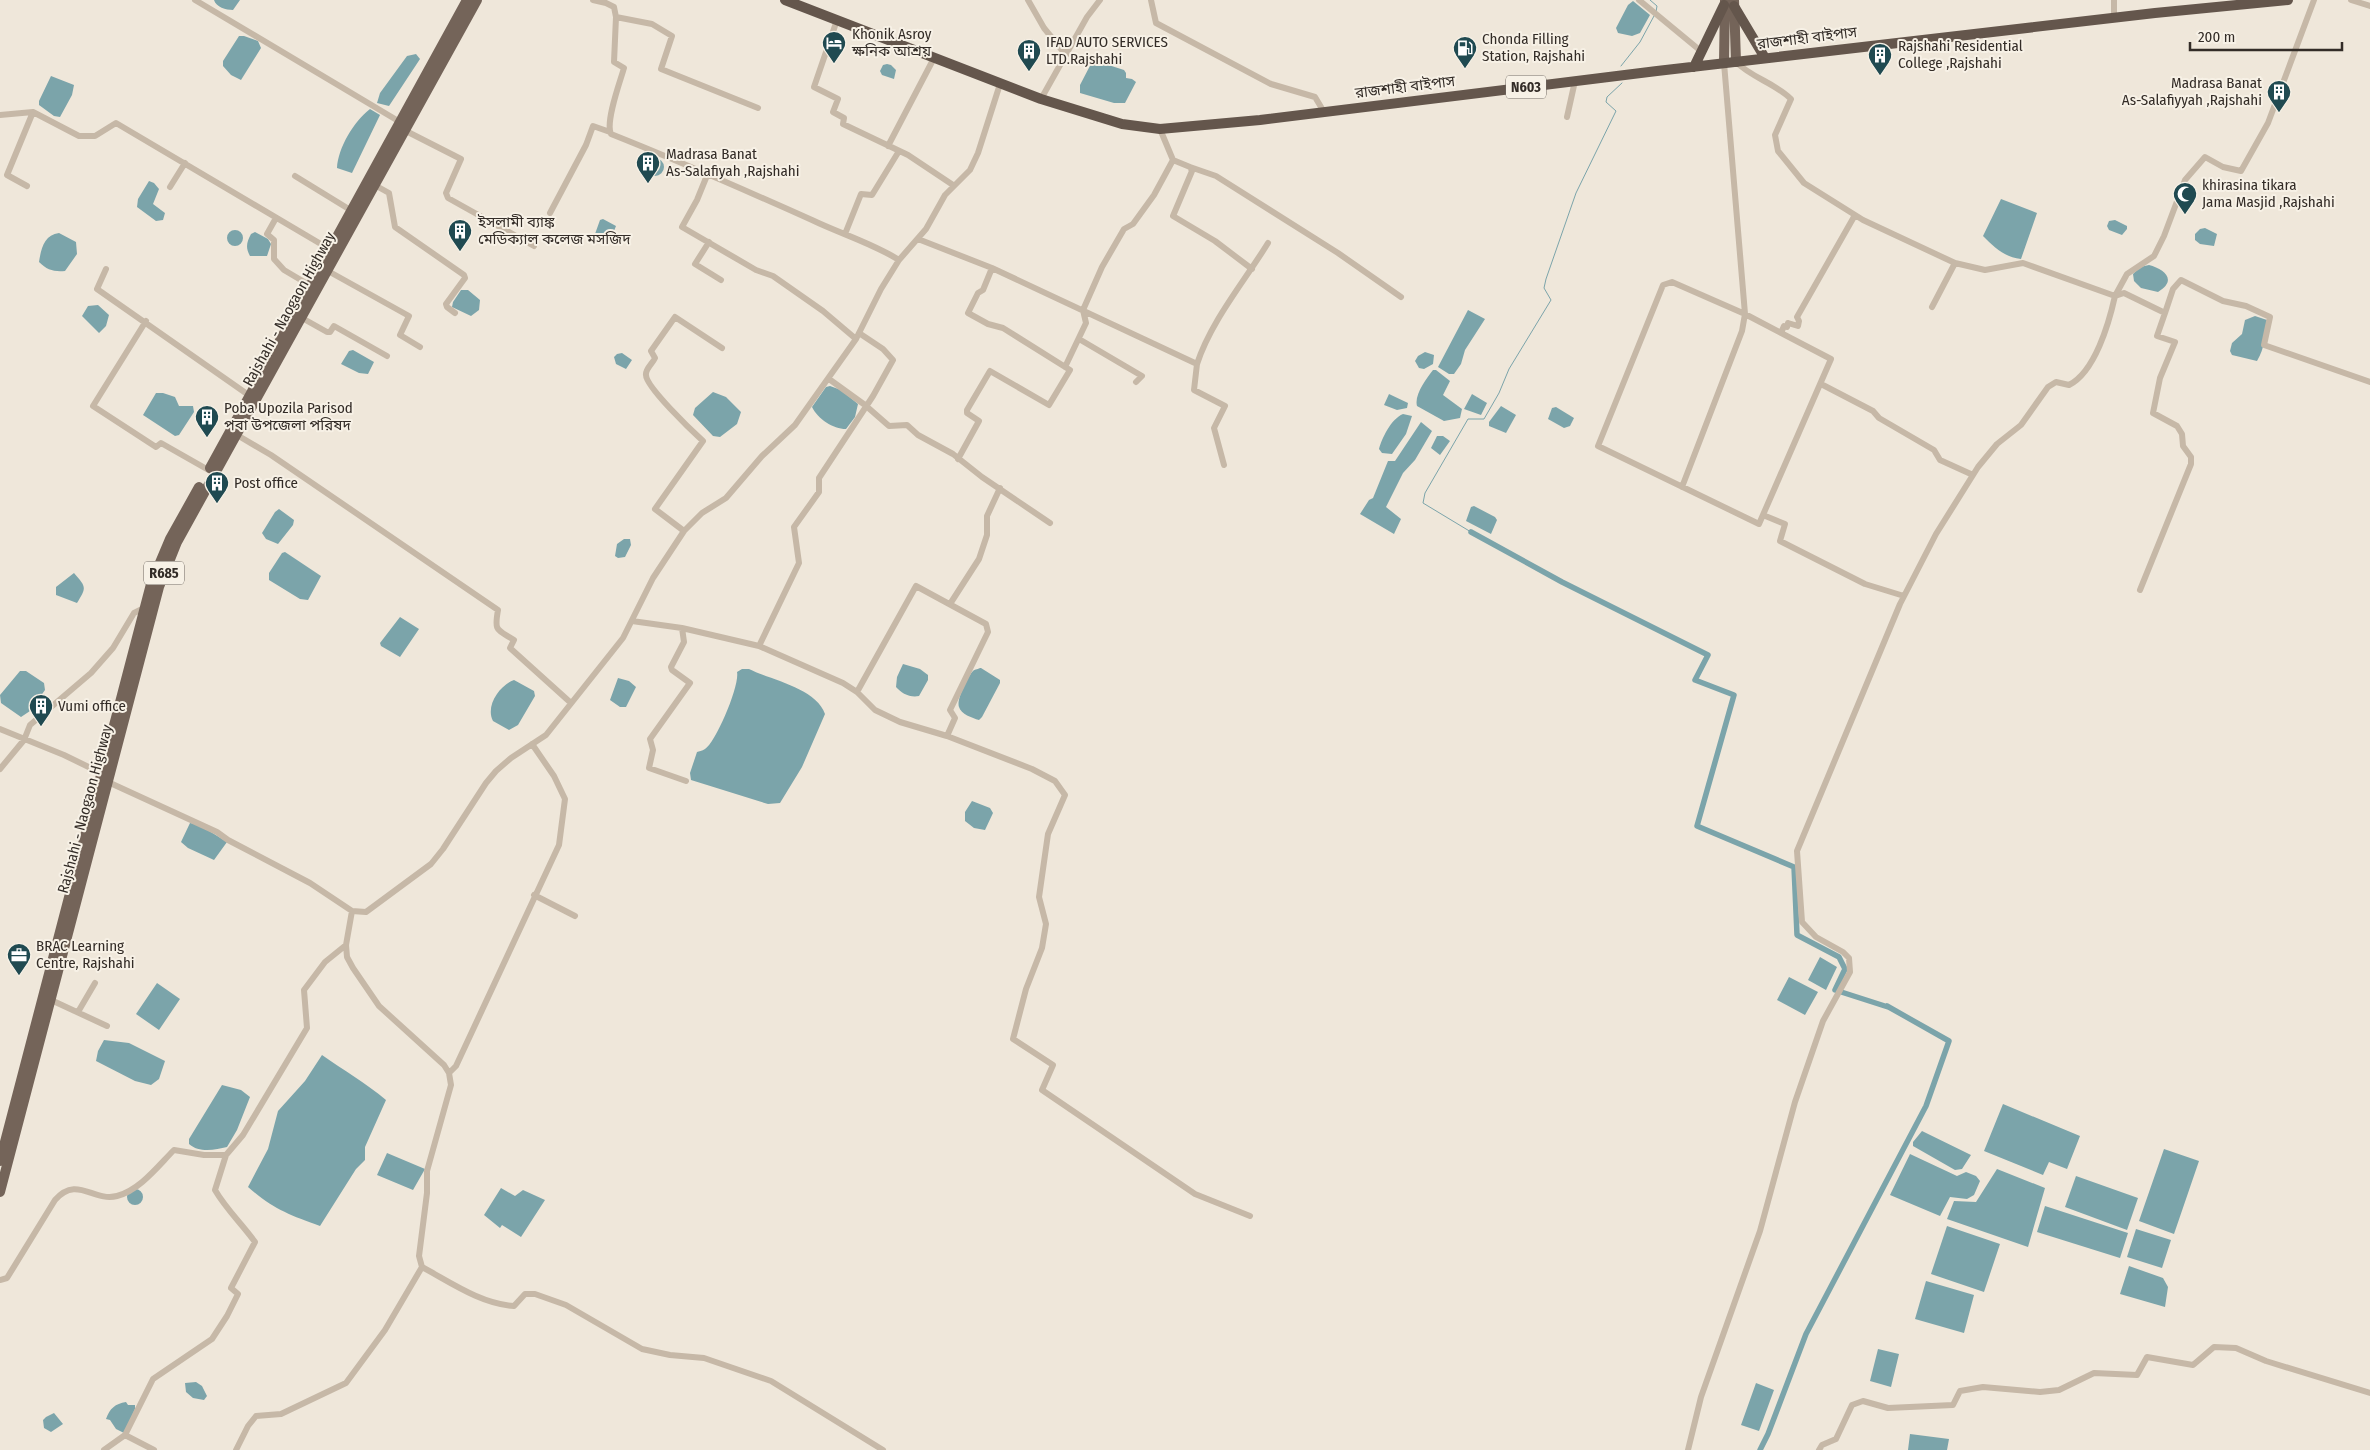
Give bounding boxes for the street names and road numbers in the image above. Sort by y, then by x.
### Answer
street label: রাজশাহী বাইপাস [1755,23,1859,53]
street label: রাজশাহী বাইপাস [1353,72,1457,102]
road number: N603 [1506,75,1546,98]
street label: Rajshahi - Naogaon Highway [239,228,339,389]
road number: R685 [144,562,184,584]
street label: Rajshahi - Naogaon Highway [54,722,116,895]

